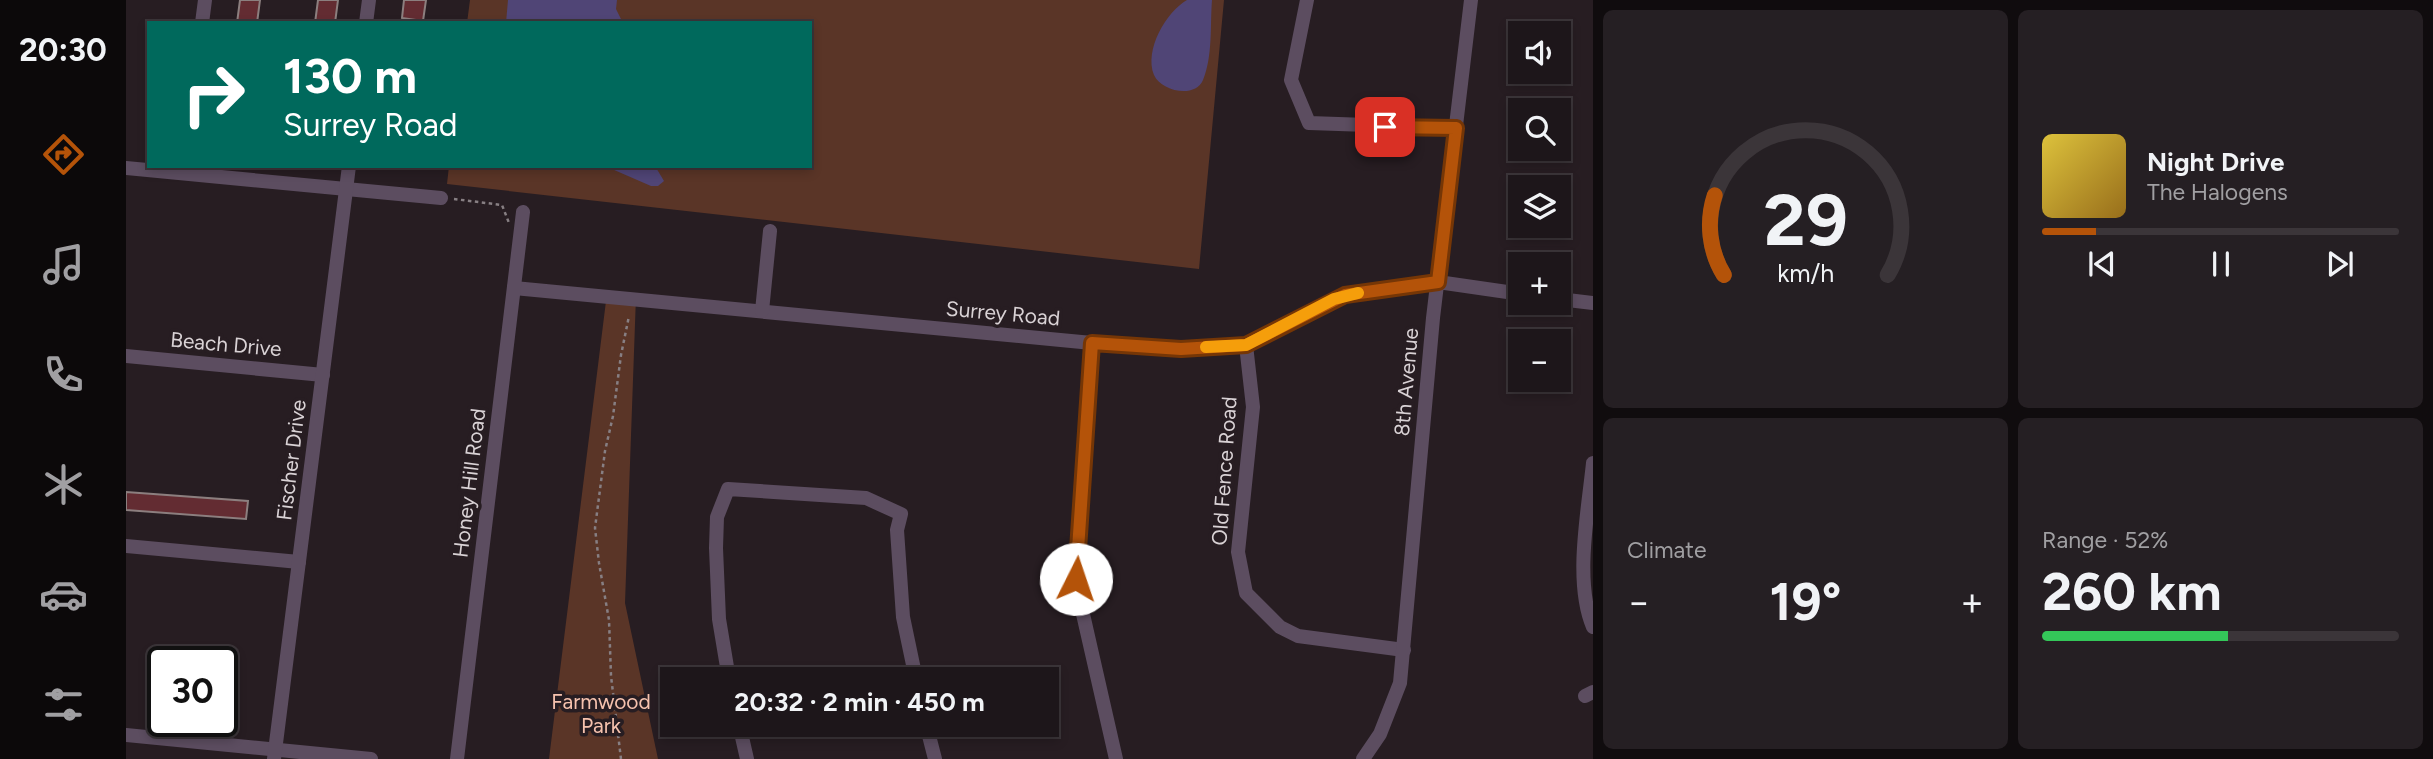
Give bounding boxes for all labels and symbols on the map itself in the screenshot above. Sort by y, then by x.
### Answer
pin [1355,97,1415,157]
street label: Surrey Road [945,296,1061,330]
street label: Beach Drive [169,327,283,361]
street label: 8th Avenue [1389,327,1423,437]
street label: Old Fence Road [1206,396,1242,546]
street label: Fischer Drive [271,398,311,522]
street label: Honey Hill Road [447,407,491,559]
position arrow [1039,542,1113,616]
speed limit sign: 30 [147,646,238,737]
park label: Farmwood Park [551,689,651,738]

